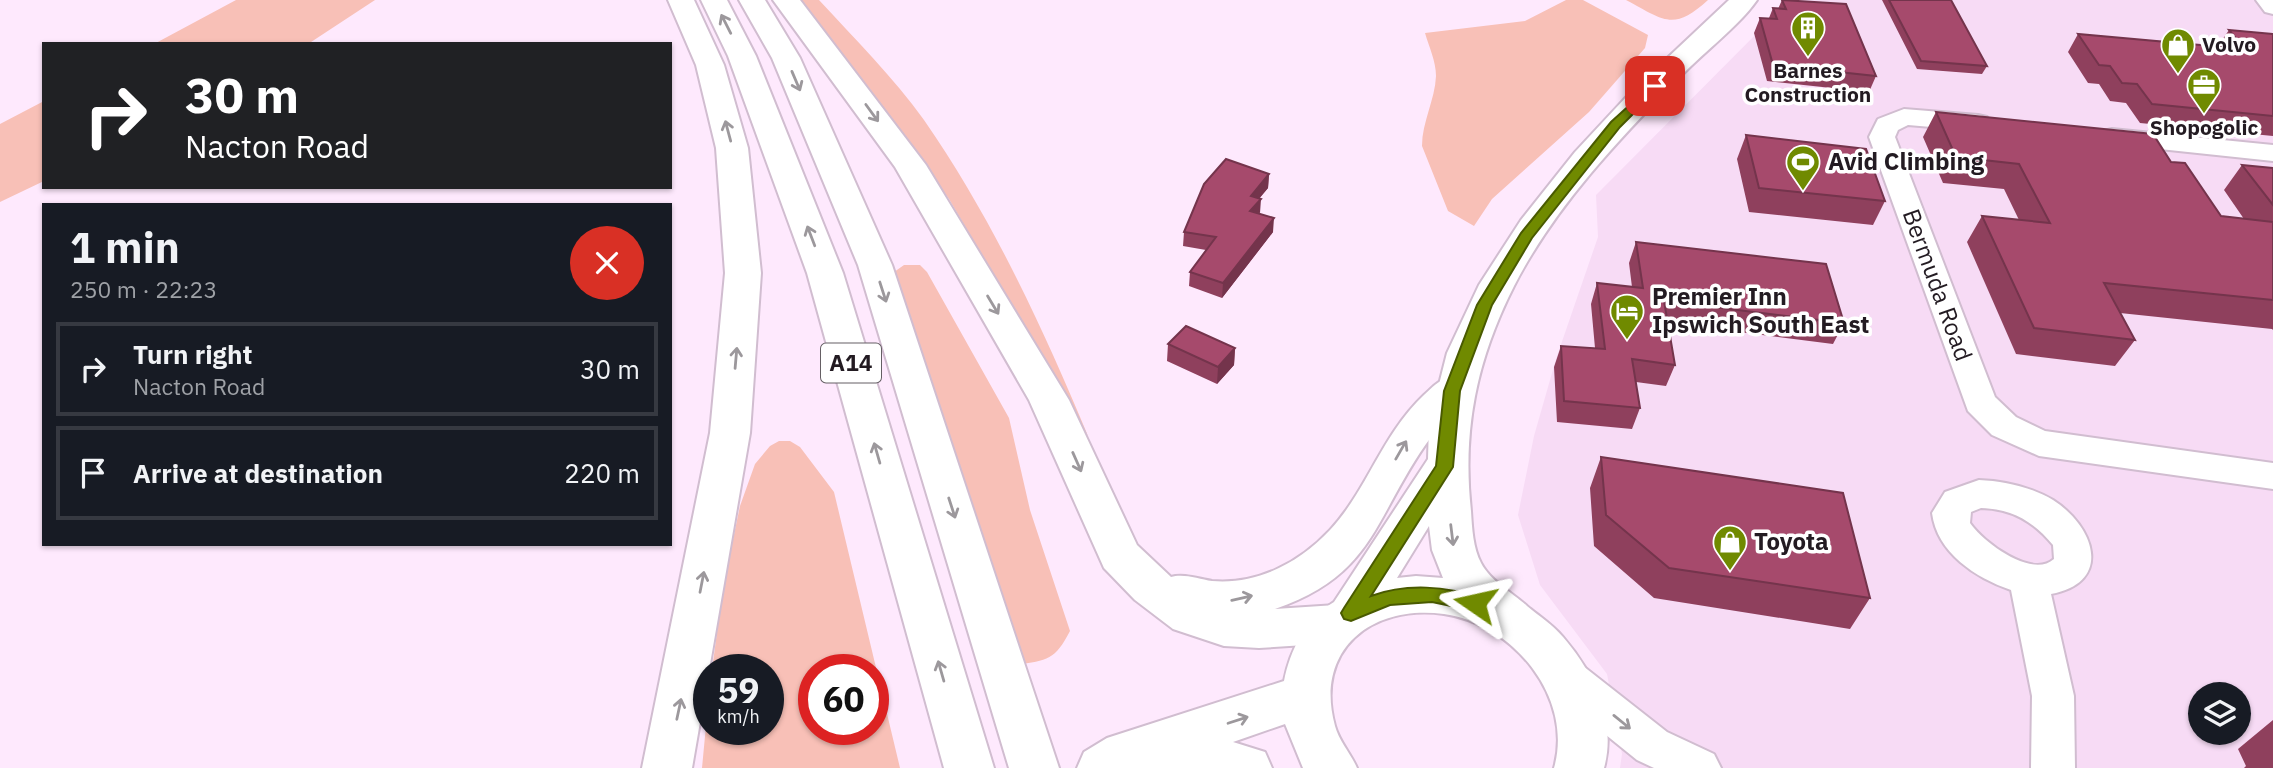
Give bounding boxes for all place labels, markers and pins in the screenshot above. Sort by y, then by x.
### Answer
building icon: Barnes Construction [1789,9,1827,58]
shop icon: Volvo [2159,26,2197,75]
place label: Volvo [2202,30,2256,58]
pin [1625,56,1685,116]
place label: Barnes Construction [1745,56,1871,108]
office icon: Shopogolic [2185,66,2223,115]
place label: Shopogolic [2150,113,2258,141]
sports icon: Avid Climbing [1784,143,1822,192]
place label: Avid Climbing [1828,145,1985,177]
place label: Premier Inn Ipswich South East [1652,280,1870,340]
hotel icon: Premier Inn Ipswich South East [1608,292,1646,341]
shop icon: Toyota [1711,523,1749,572]
place label: Toyota [1754,525,1829,557]

